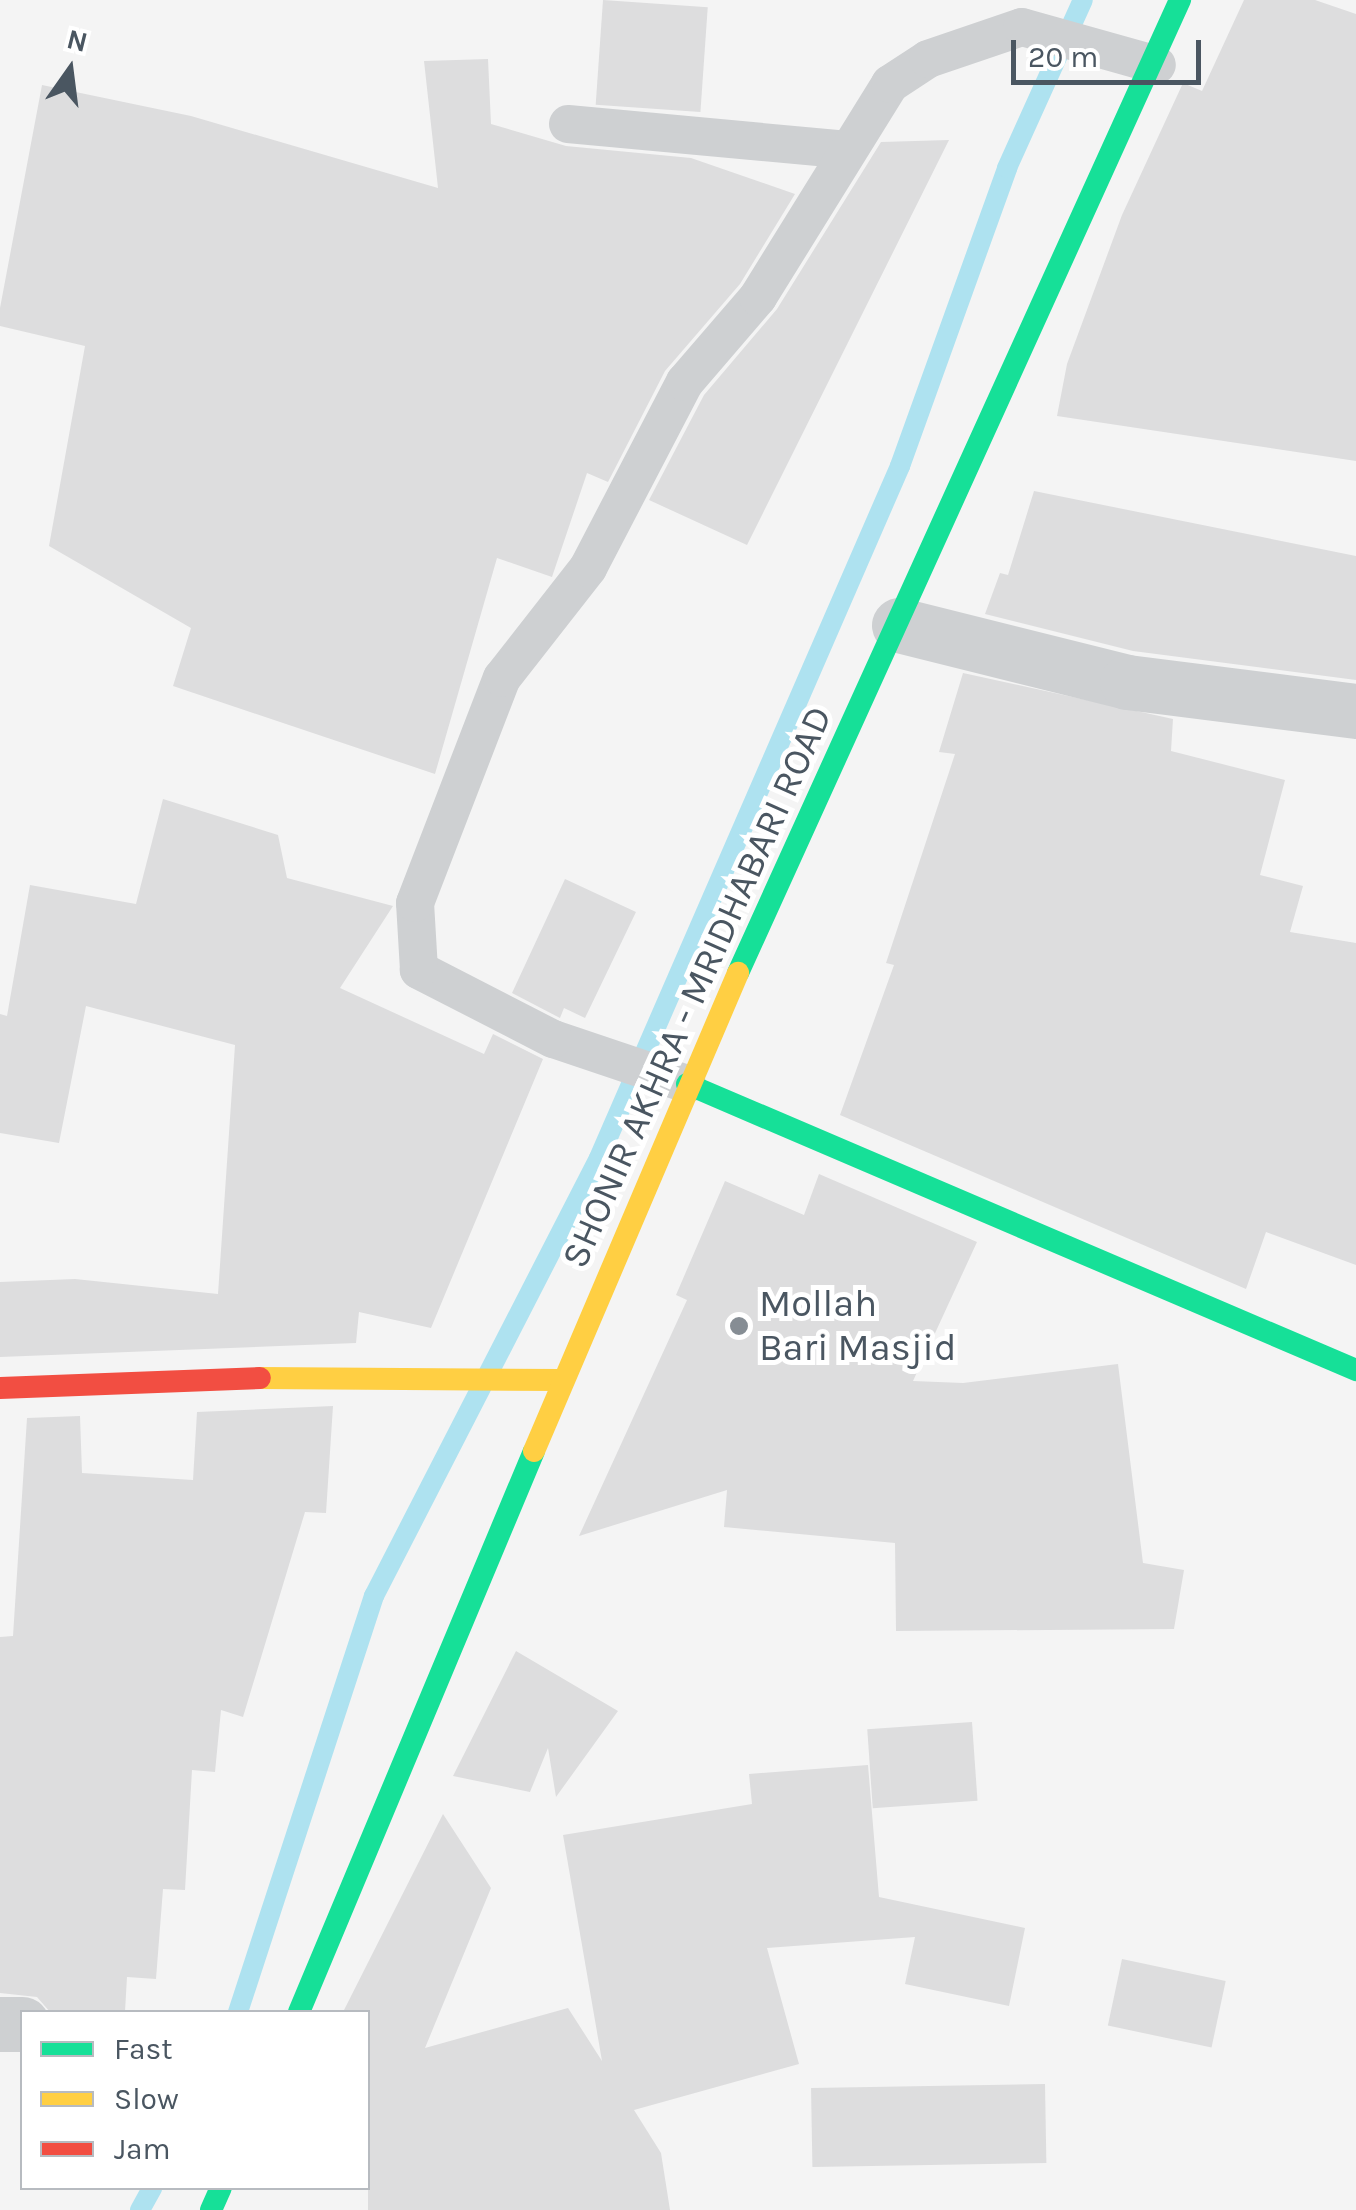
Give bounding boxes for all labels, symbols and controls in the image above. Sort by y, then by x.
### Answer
north arrow [20,20,120,120]
scale bar [1016,20,1206,82]
text: N [64,22,91,59]
text: 20 m [1028,39,1098,75]
street label: SHONIR AKHRA - MRIDHABARI ROAD [552,699,842,1275]
place label: Mollah Bari Masjid [759,1281,956,1370]
marker: Mollah Bari Masjid [728,1315,750,1337]
legend [20,2010,370,2190]
text: Fast [114,2031,173,2067]
text: Slow [114,2081,179,2117]
text: Jam [114,2131,171,2167]

